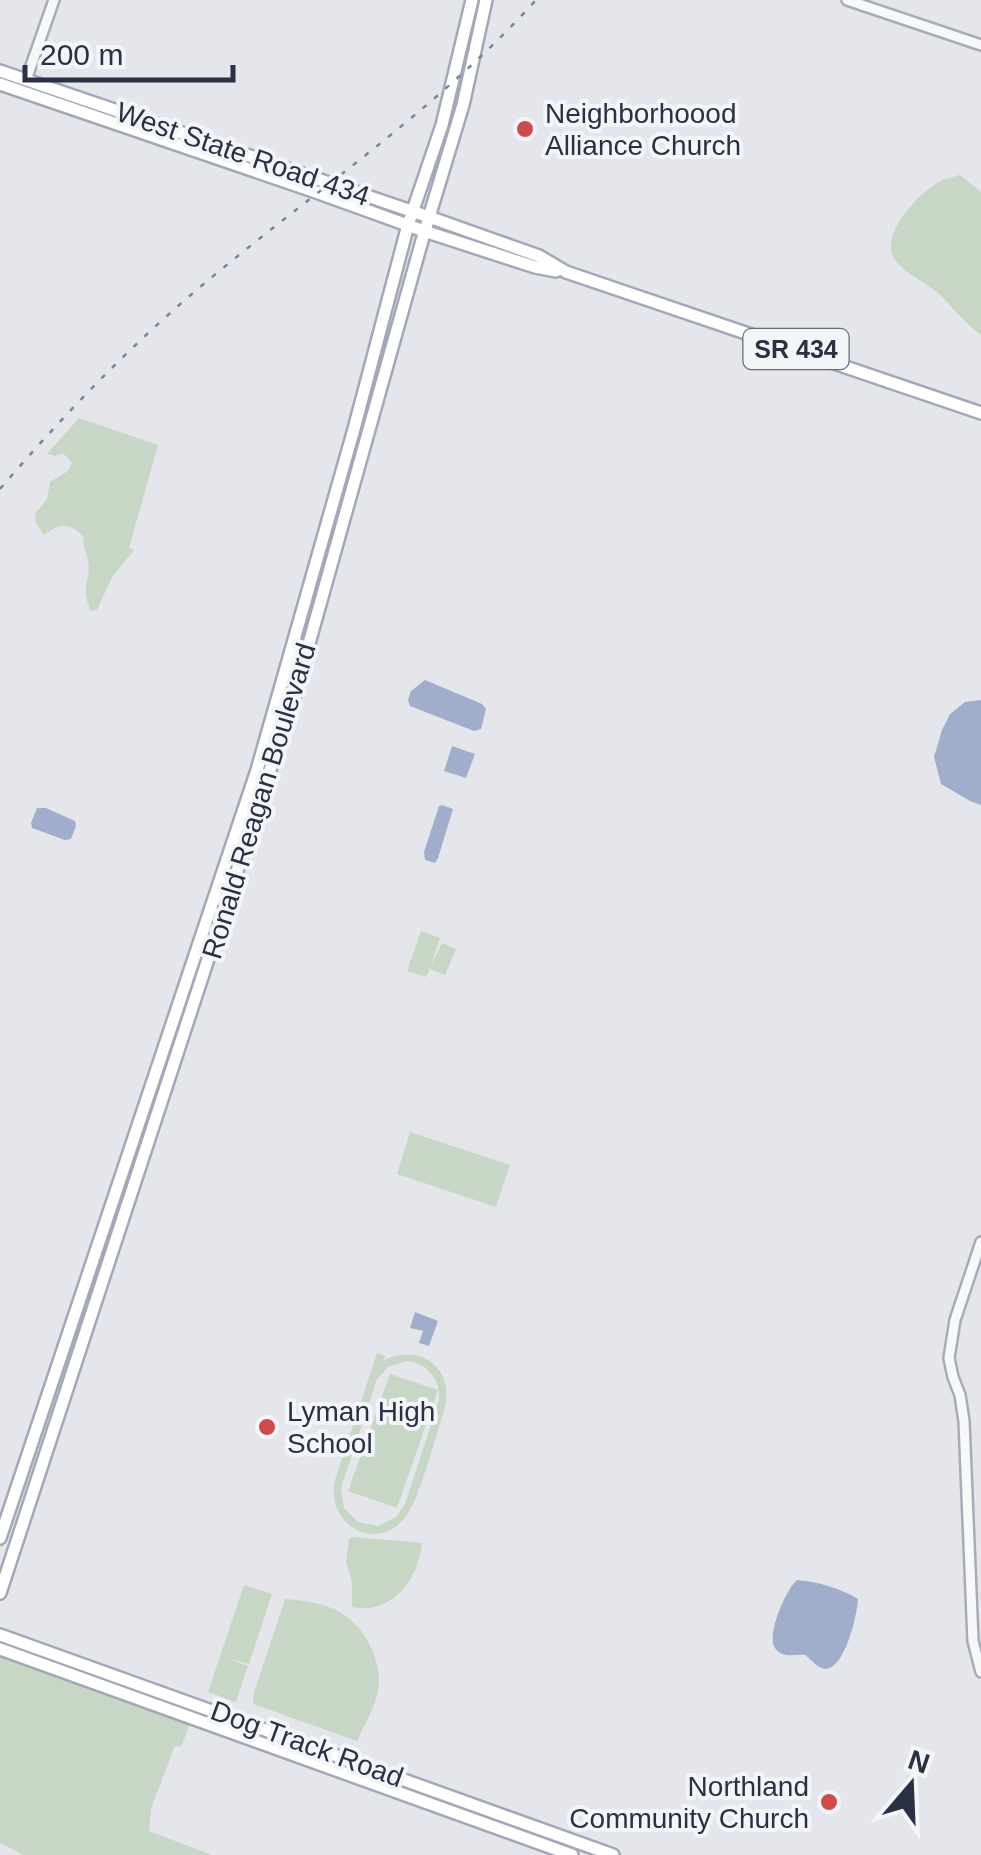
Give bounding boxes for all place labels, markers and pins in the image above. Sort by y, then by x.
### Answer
place label: Neighborhoood Alliance Church [545,98,741,161]
marker: Neighborhoood Alliance Church [514,118,536,140]
place label: Lyman High School [287,1396,435,1459]
marker: Lyman High School [256,1416,278,1438]
place label: Northland Community Church [569,1771,809,1834]
marker: Northland Community Church [818,1791,840,1813]

